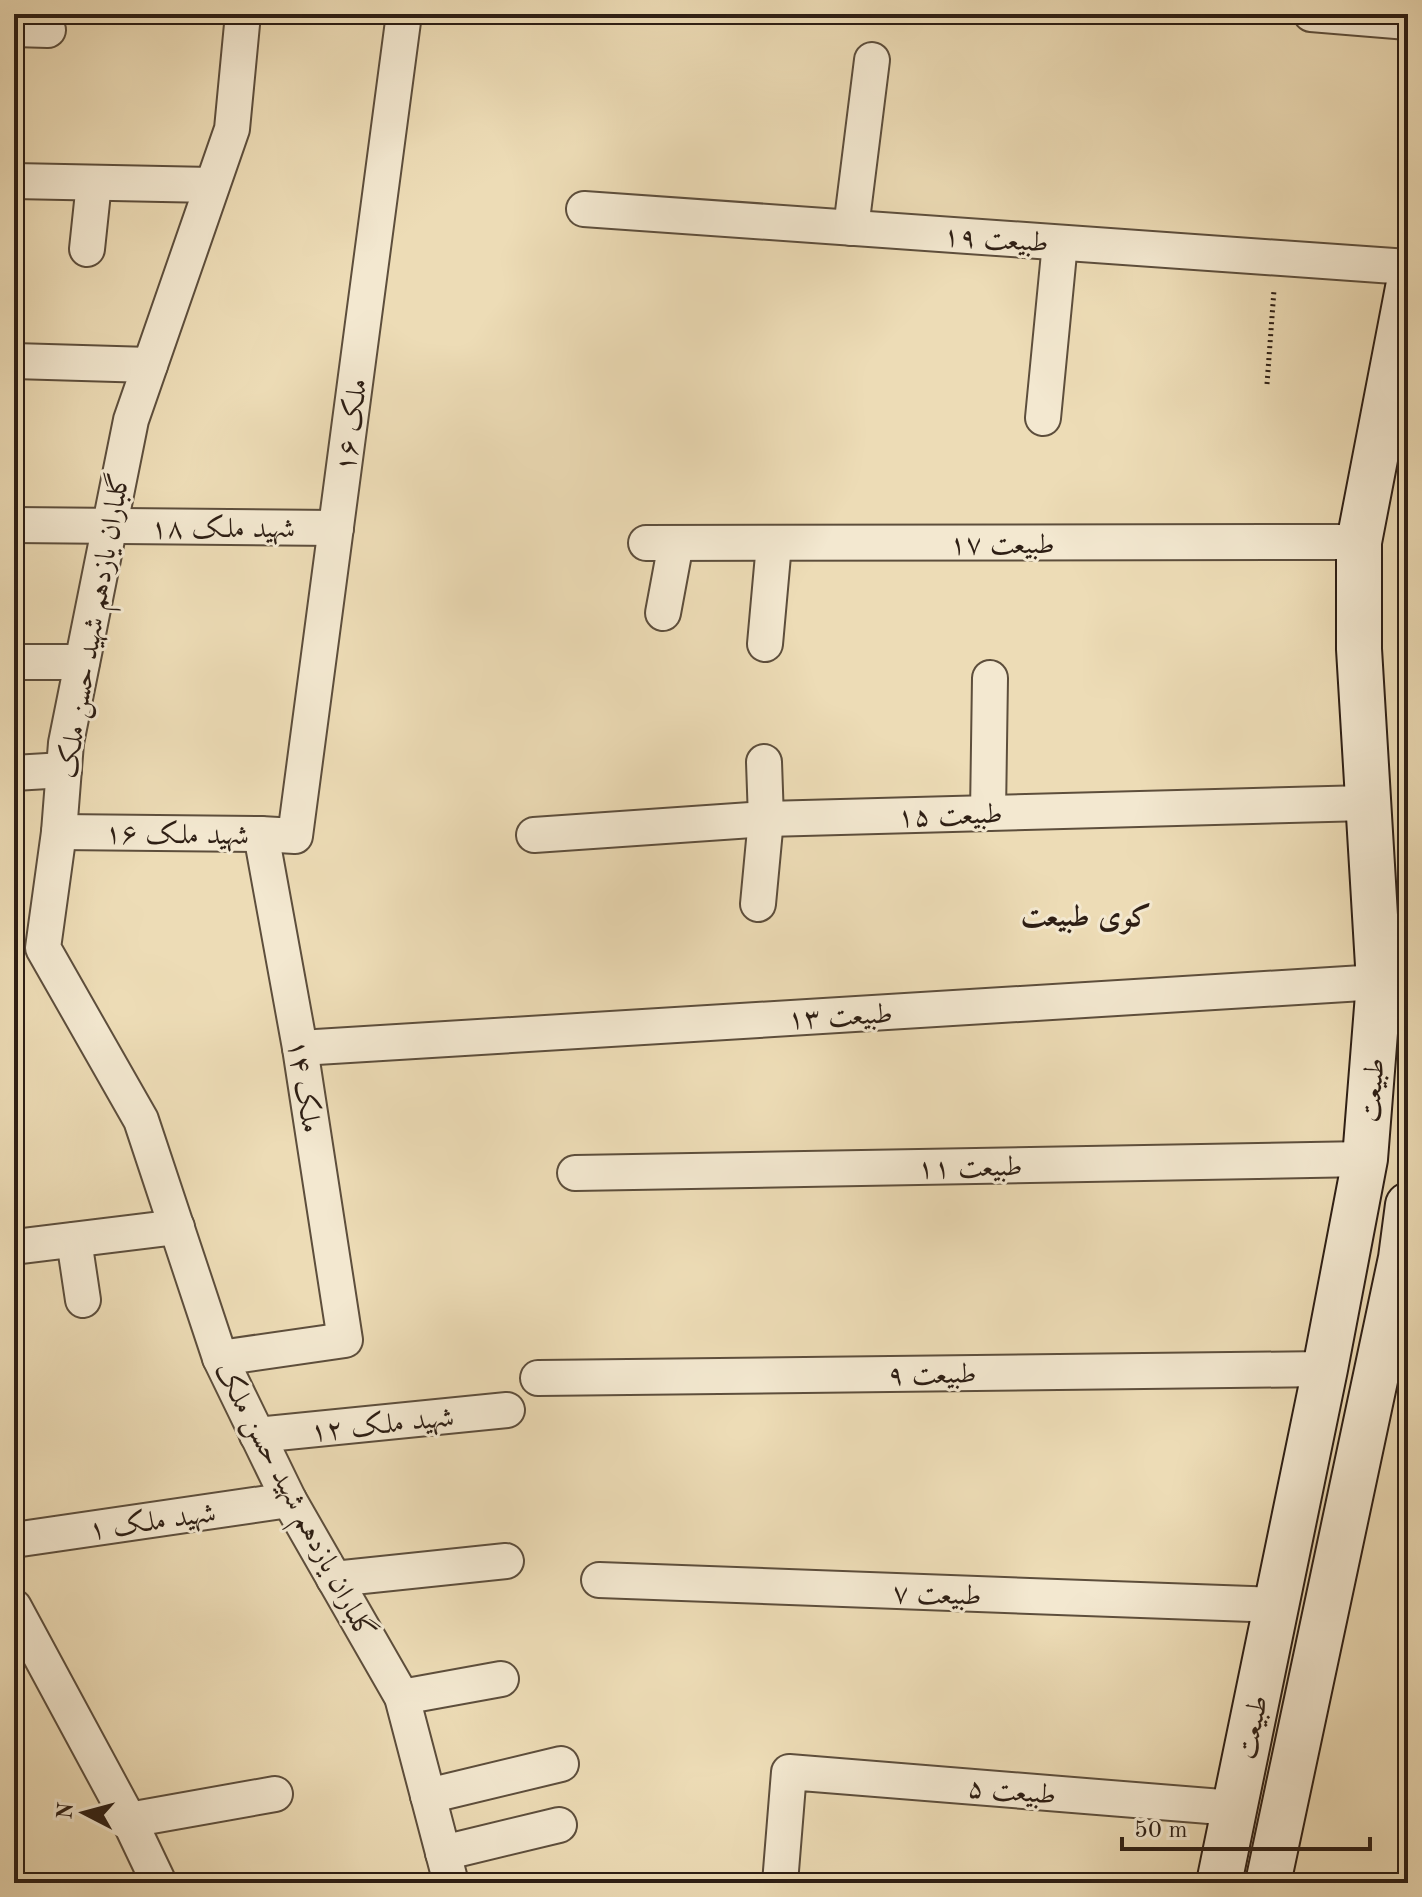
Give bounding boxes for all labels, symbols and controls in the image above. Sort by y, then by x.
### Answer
street label: طبیعت ۱۹ [942,223,1049,259]
street label: ملک ۱۶ [331,377,373,474]
street label: گلباران یازدهم شهید حسن ملک [49,470,145,782]
street label: شهید ملک ۱۸ [151,514,295,546]
street label: طبیعت ۱۷ [949,532,1055,560]
street label: طبیعت ۱۵ [897,801,1003,833]
street label: شهید ملک ۱۶ [105,819,249,853]
district label: کوی طبیعت [1021,902,1151,935]
street label: طبیعت ۱۳ [787,1001,893,1035]
street label: ملک ۱۴ [282,1038,326,1135]
street label: طبیعت [1357,1057,1391,1124]
street label: طبیعت ۱۱ [917,1154,1023,1184]
street label: گلباران یازدهم شهید حسن ملک [199,1356,383,1649]
street label: طبیعت ۹ [887,1361,977,1391]
street label: ۱۲ شهید ملک [309,1403,456,1449]
street label: ۱ شهید ملک [87,1498,218,1548]
street label: طبیعت ۷ [892,1580,982,1612]
street label: طبیعت [1234,1693,1274,1762]
north arrow [44,1773,124,1853]
street label: ۵ طبیعت [966,1775,1057,1811]
text: N [54,1801,78,1821]
scale bar [1122,1801,1370,1851]
text: 50 m [1134,1819,1188,1843]

